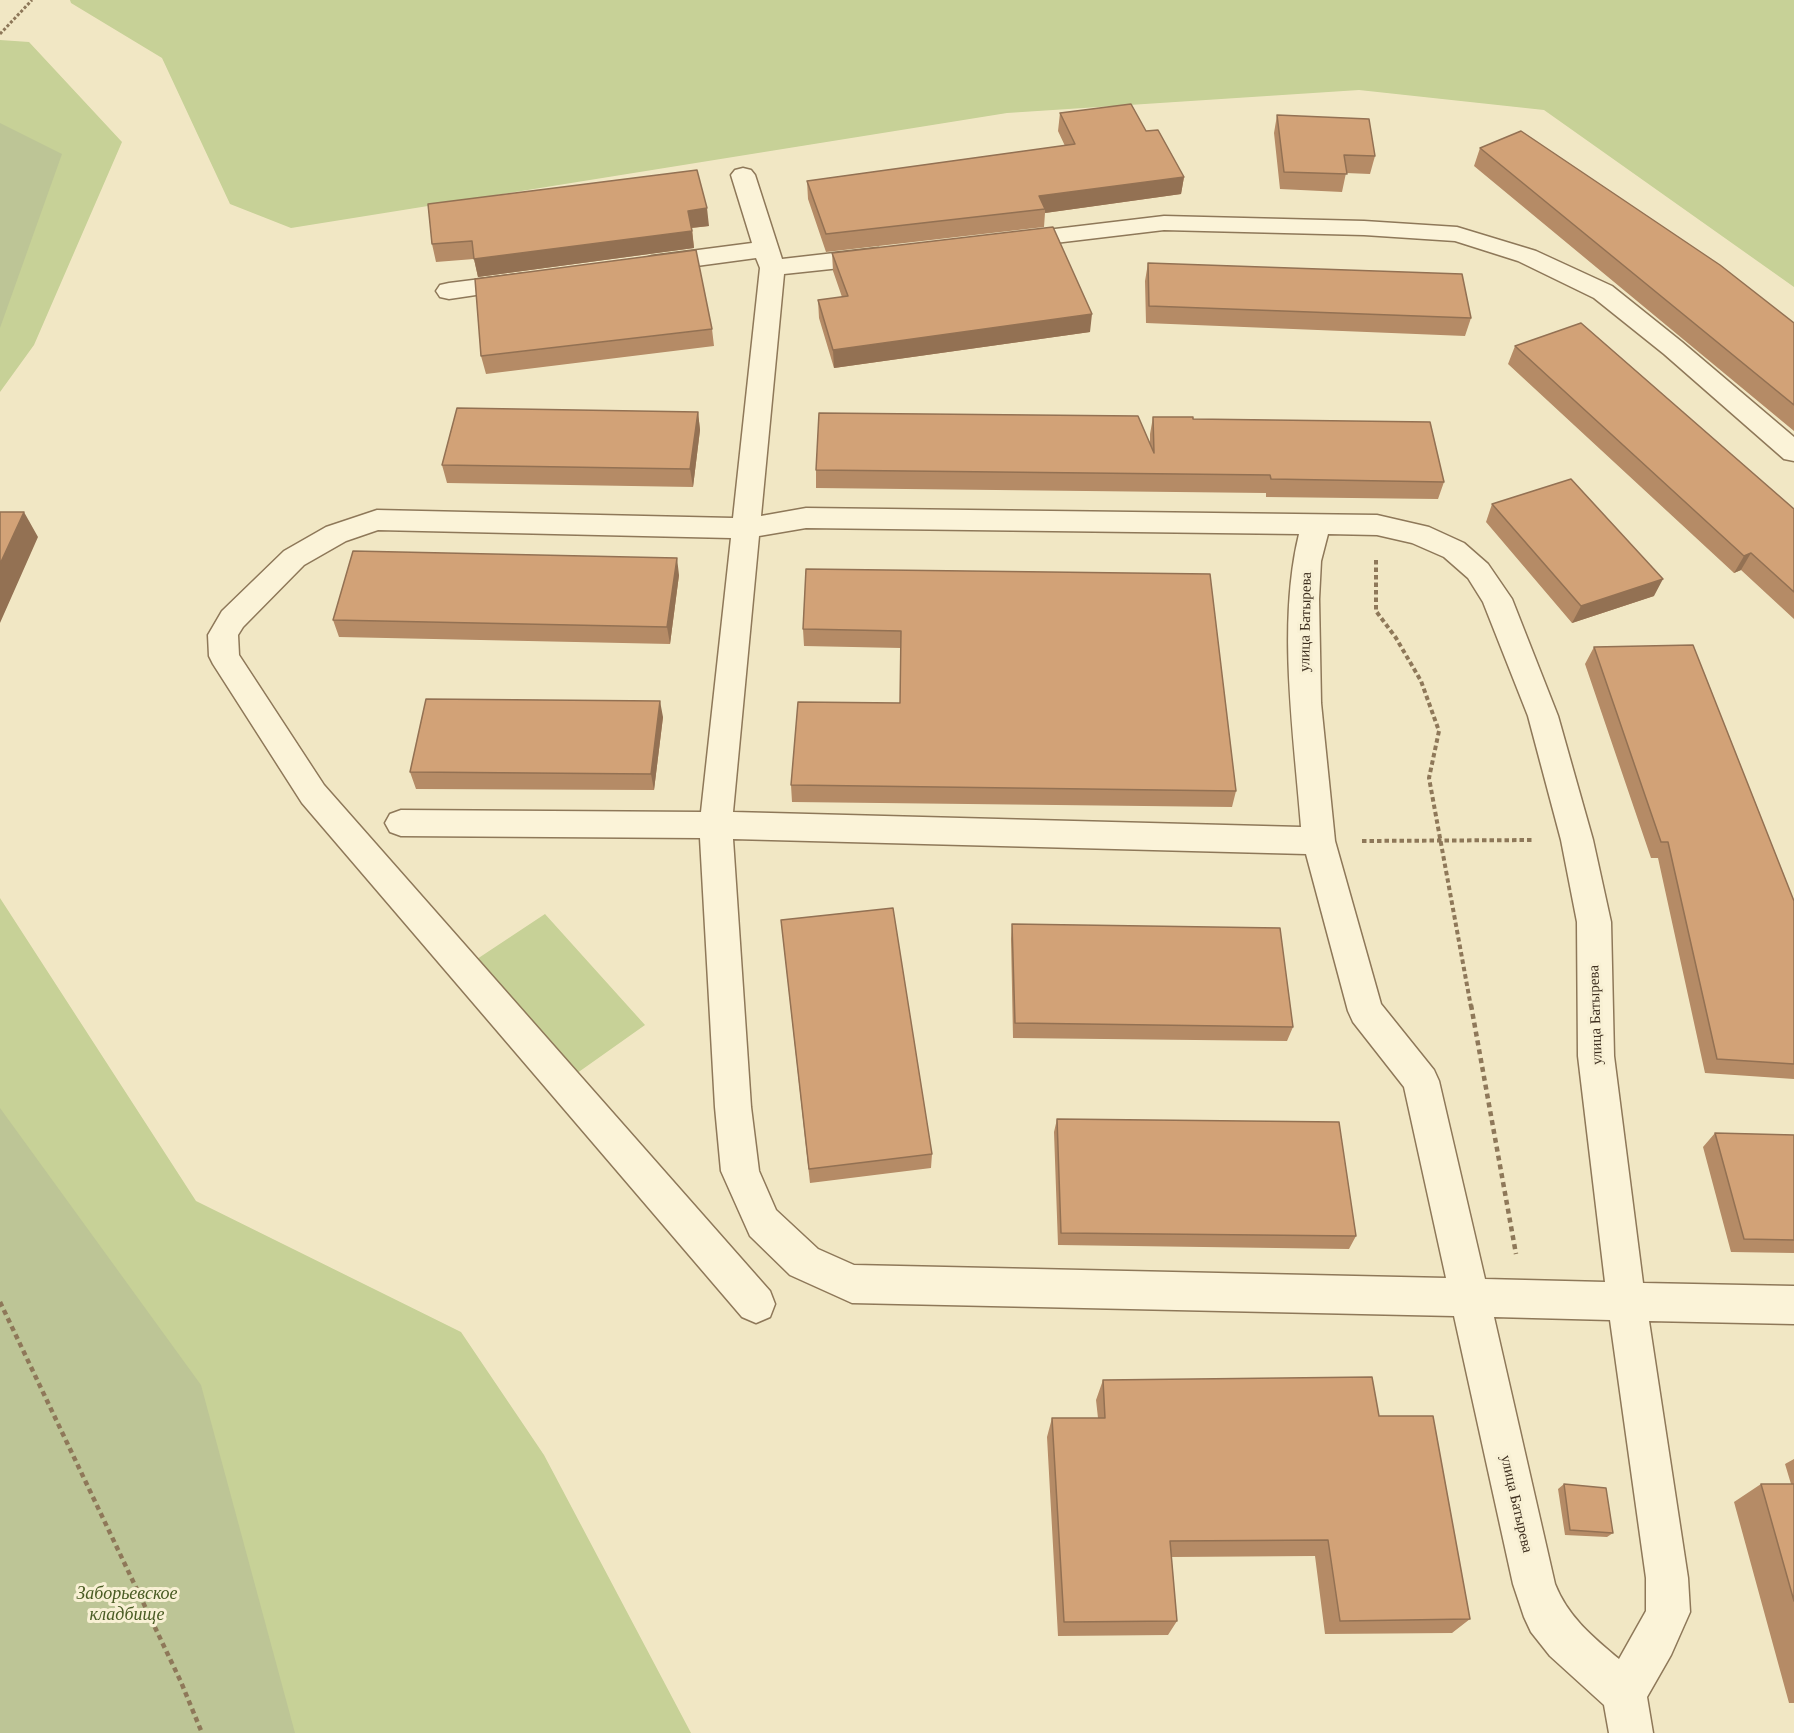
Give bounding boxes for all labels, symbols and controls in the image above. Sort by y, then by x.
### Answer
street label: улица Батырева [1296,572,1316,672]
street label: улица Батырева [1585,965,1607,1065]
street label: улица Батырева [1496,1453,1536,1555]
park label: Заборьевское кладбище [76,1583,178,1626]

